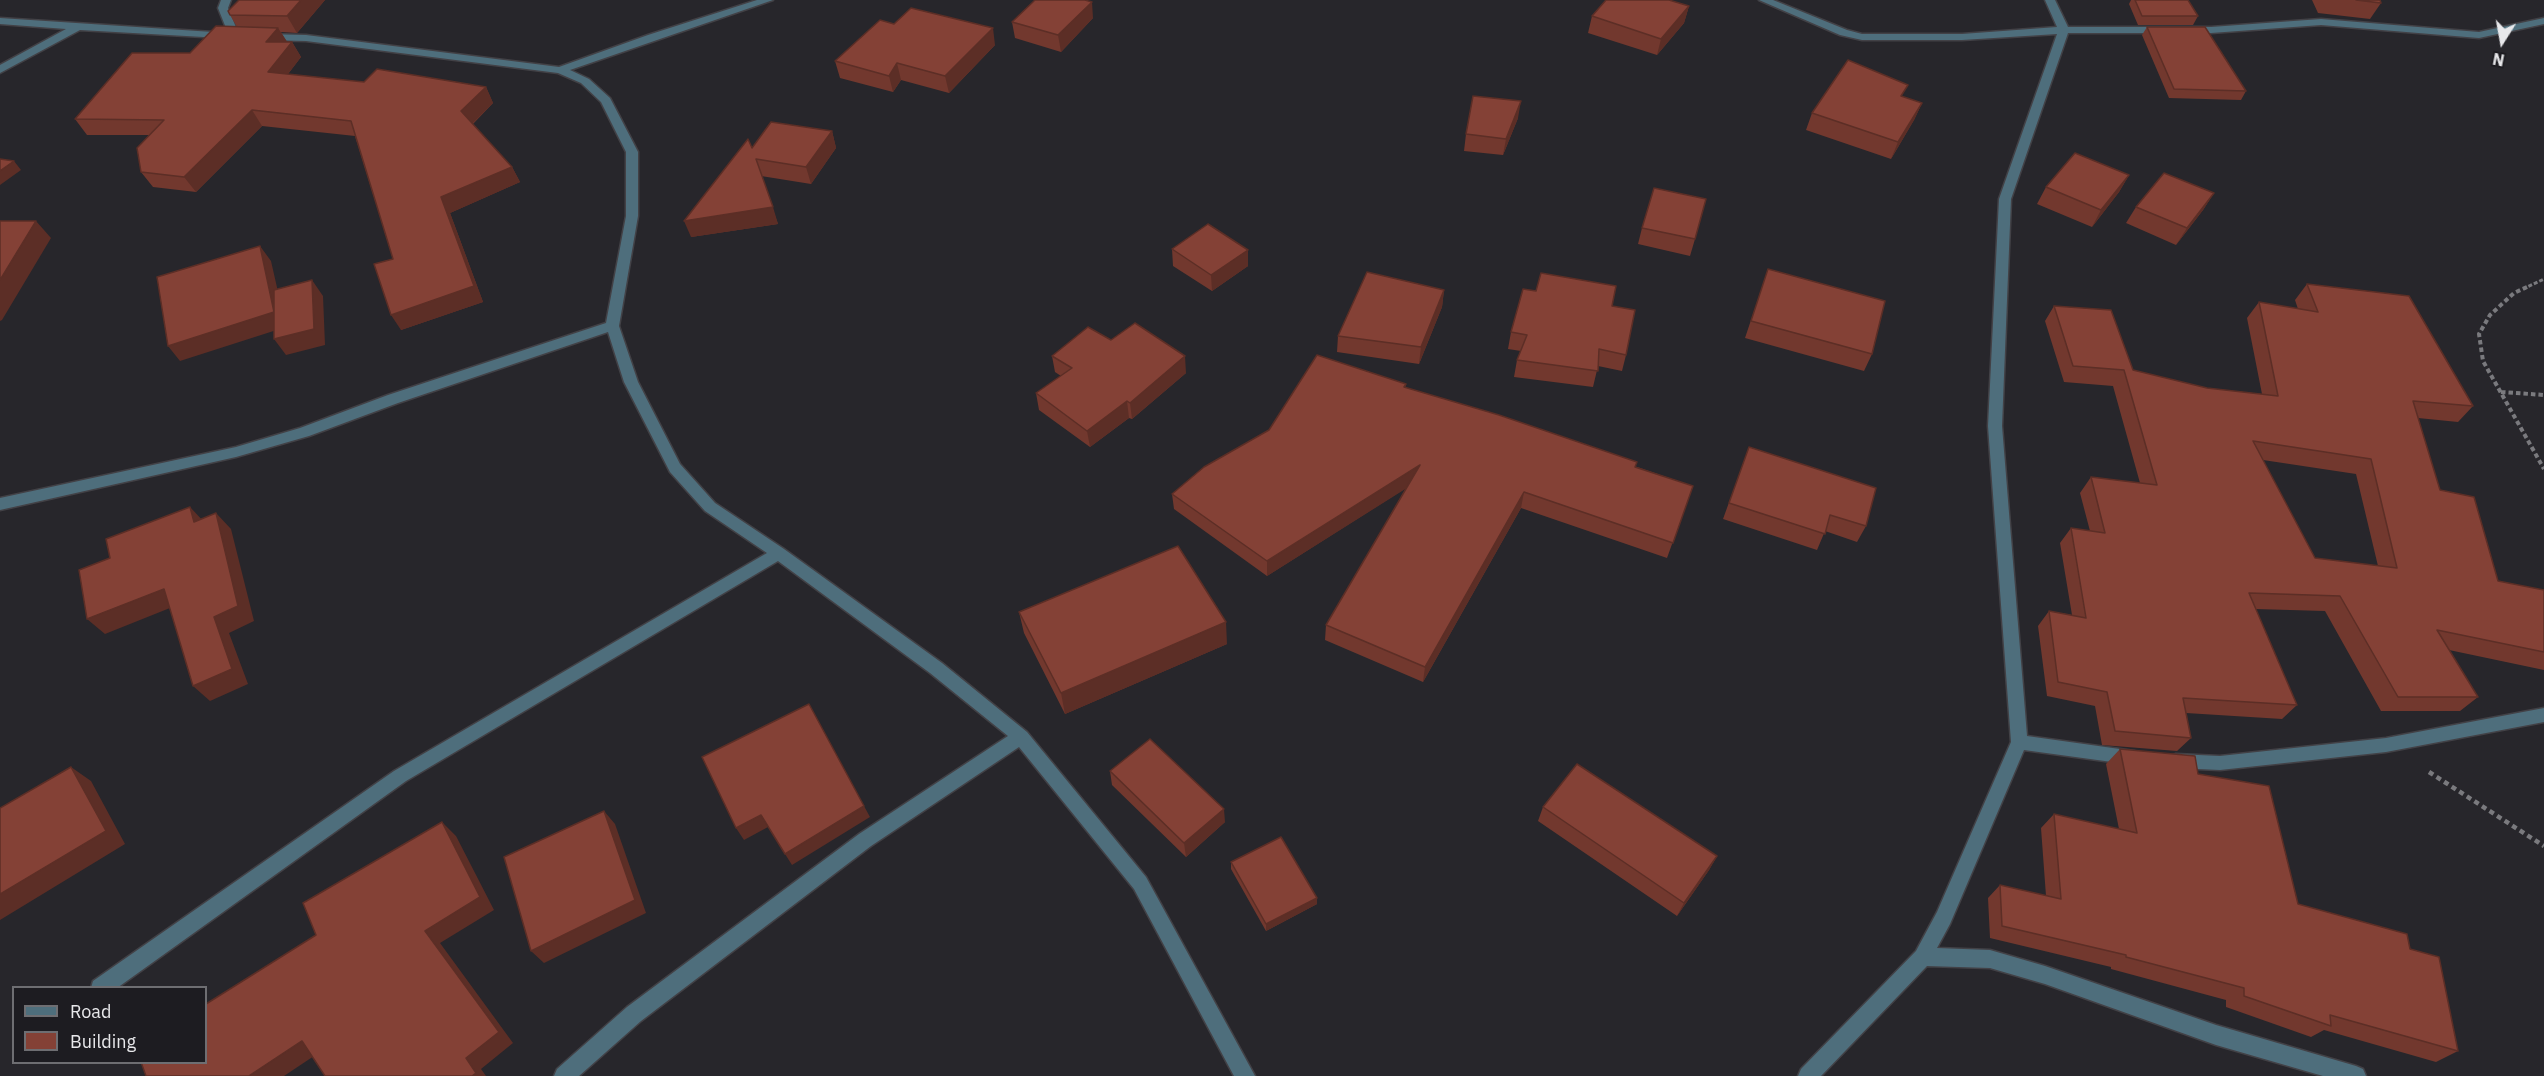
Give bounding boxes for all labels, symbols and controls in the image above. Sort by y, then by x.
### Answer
north arrow [2472,12,2532,72]
text: N [2491,49,2506,71]
legend [12,986,207,1064]
text: Road [70,1000,111,1023]
text: Building [70,1030,136,1053]

